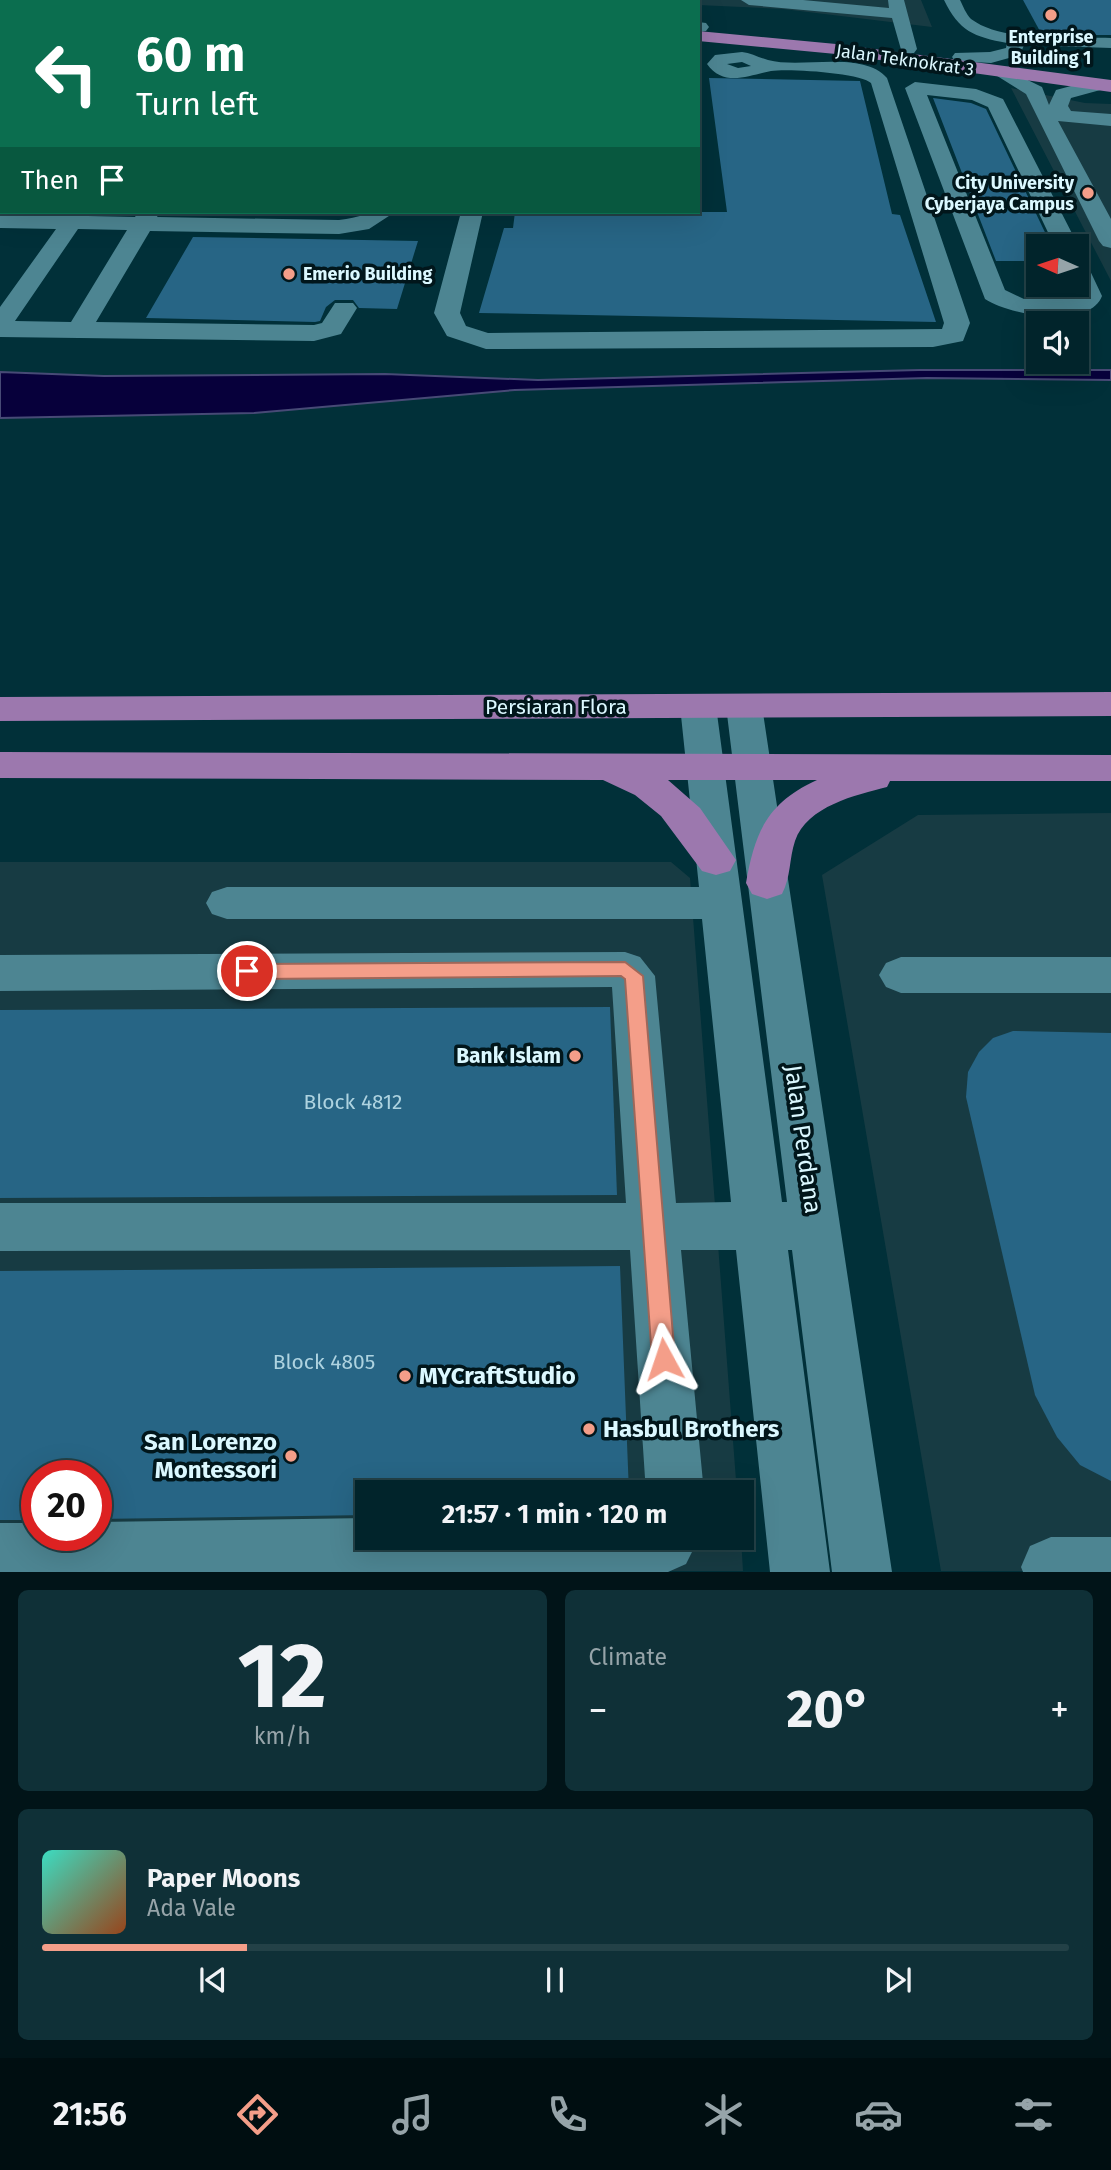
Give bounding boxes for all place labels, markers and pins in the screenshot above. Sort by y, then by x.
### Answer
marker: Enterprise Building 1 [1043,7,1059,23]
place label: Enterprise Building 1 [1008,26,1094,69]
place label: City University Cyberjaya Campus [925,172,1075,215]
marker: City University Cyberjaya Campus [1080,185,1096,201]
place label: Emerio Building [303,263,433,285]
marker: Emerio Building [281,266,297,282]
pin [217,941,277,1001]
place label: Bank Islam [456,1043,561,1069]
marker: Bank Islam [567,1048,583,1064]
place label: MYCraftStudio [419,1362,576,1390]
marker: MYCraftStudio [397,1368,413,1384]
place label: Hasbul Brothers [603,1415,780,1443]
marker: Hasbul Brothers [581,1421,597,1437]
place label: San Lorenzo Montessori [144,1428,277,1484]
marker: San Lorenzo Montessori [283,1448,299,1464]

